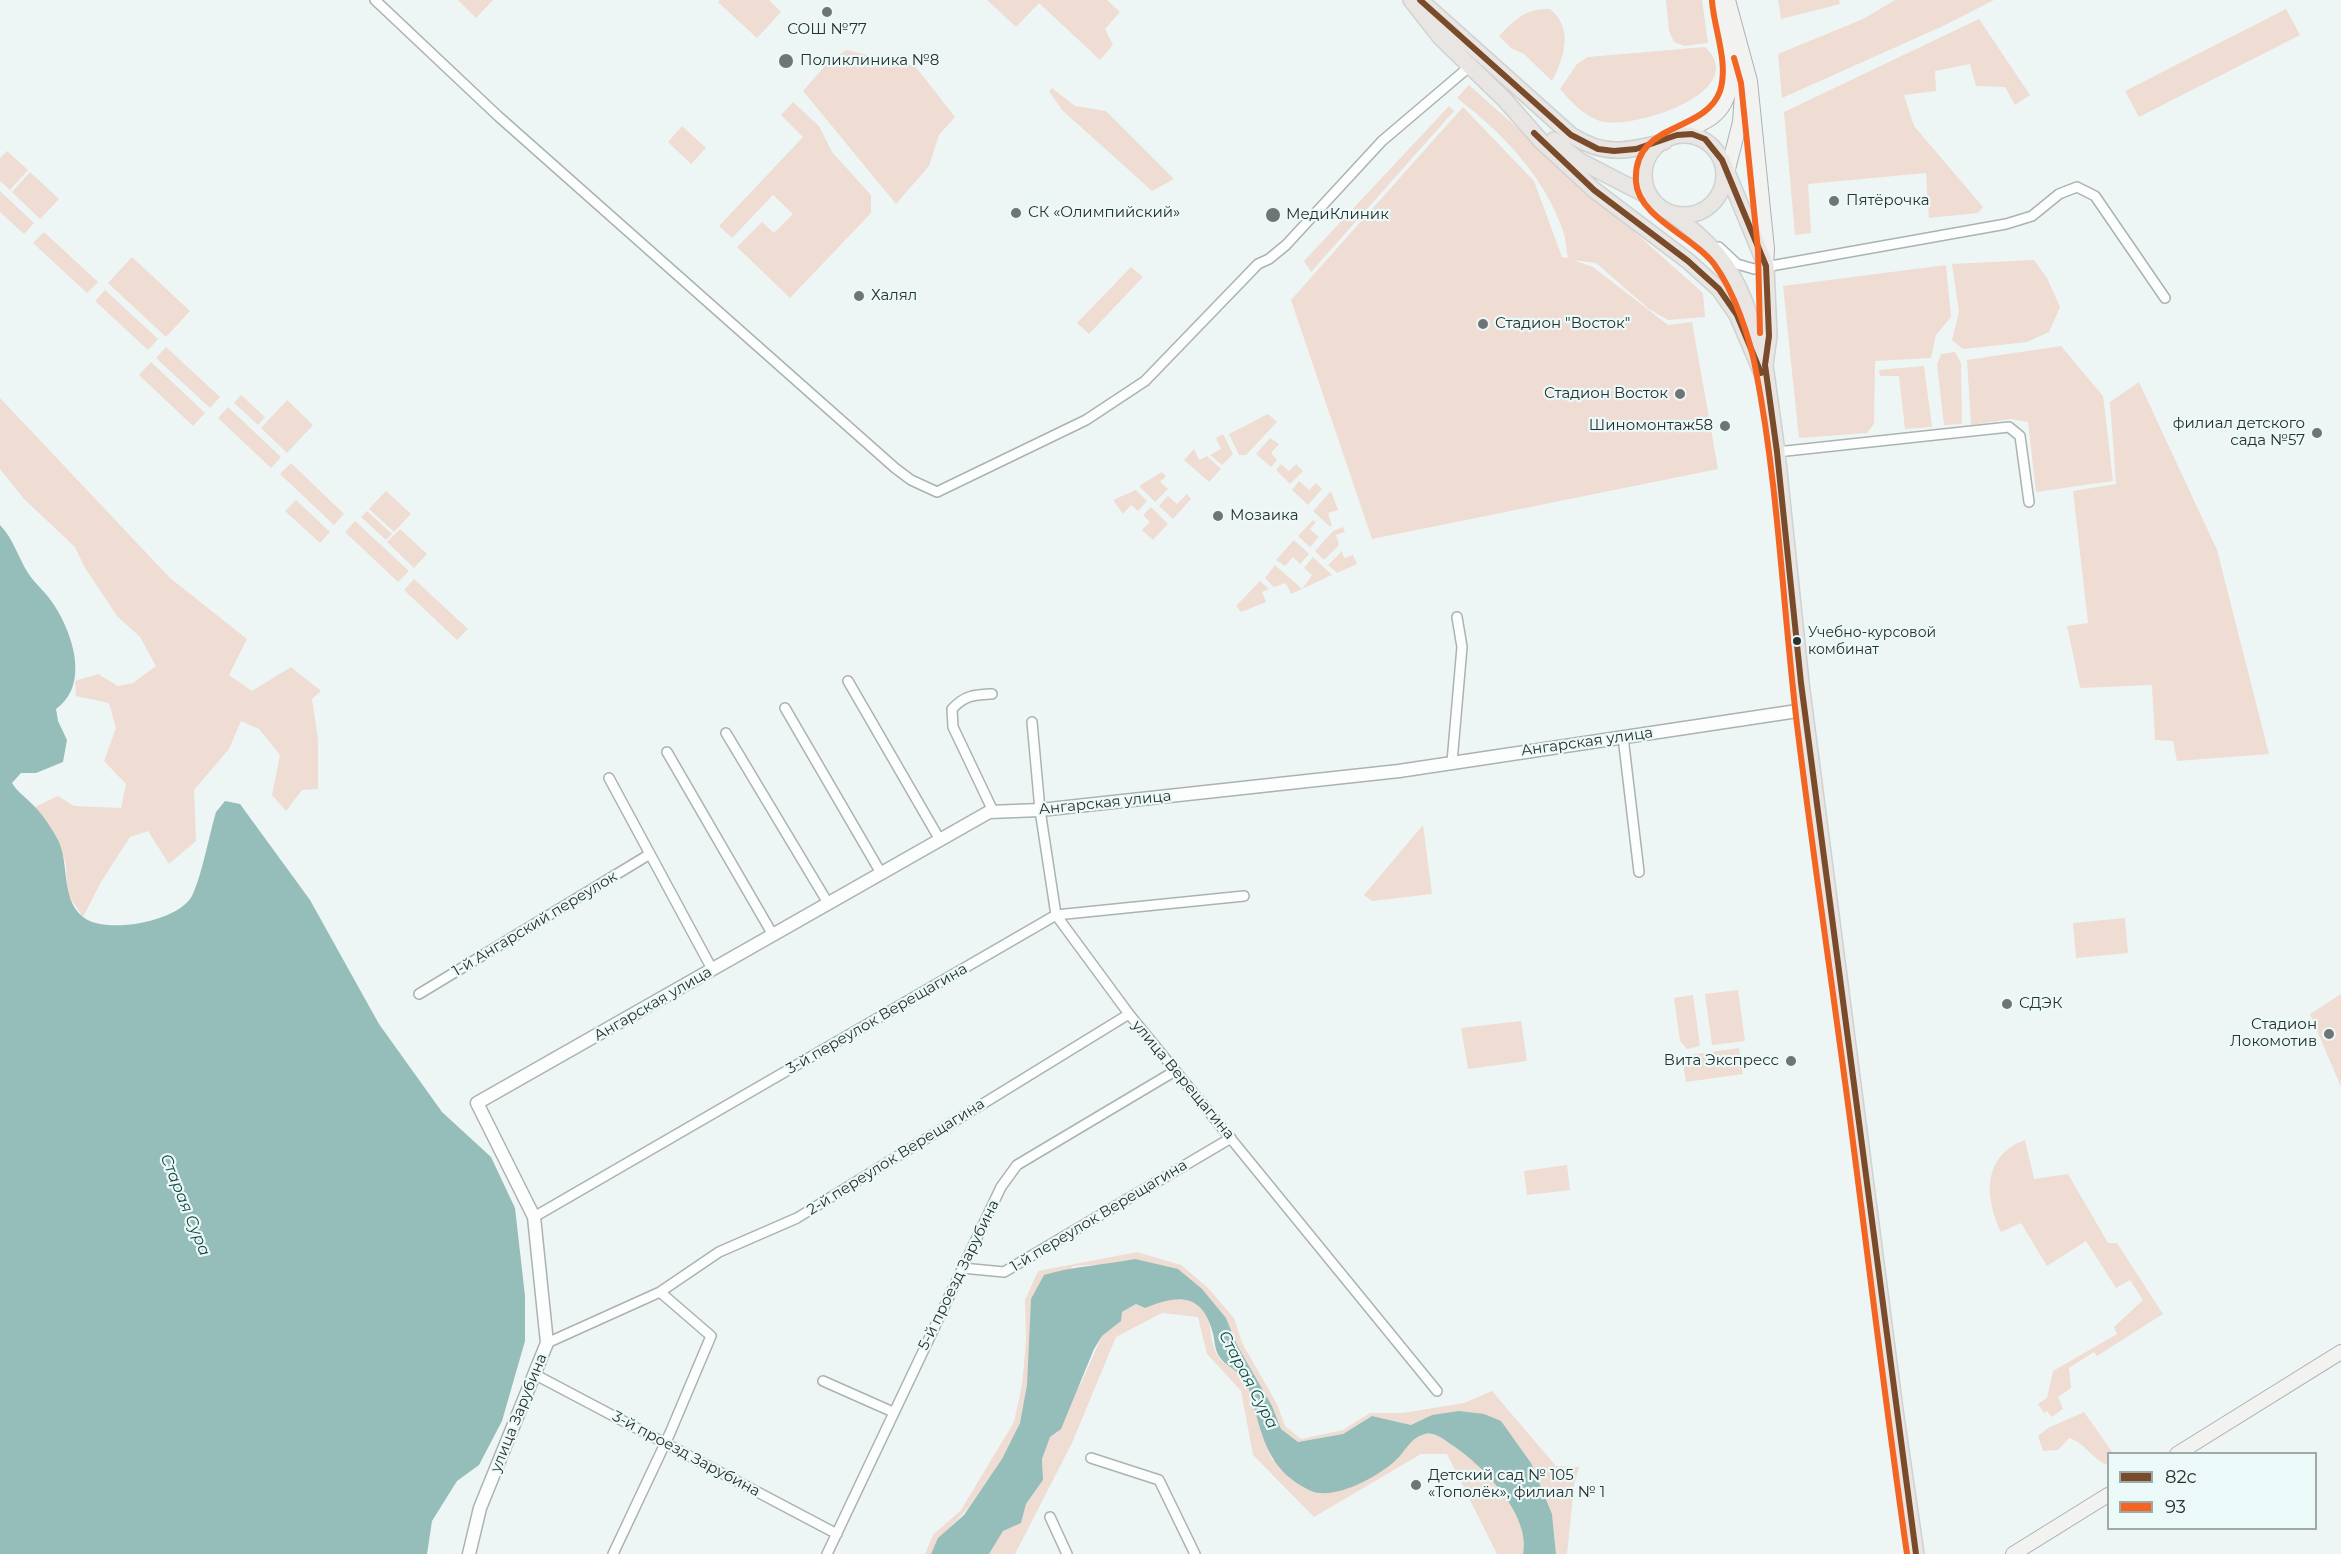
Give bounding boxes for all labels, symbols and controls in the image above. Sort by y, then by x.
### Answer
marker: СОШ №77 [820,5,834,19]
place label: СОШ №77 [787,21,867,39]
marker: Поликлиника №8 [777,52,795,70]
place label: Поликлиника №8 [800,52,939,70]
place label: Пятёрочка [1846,192,1930,210]
marker: Пятёрочка [1827,194,1841,208]
place label: СК «Олимпийский» [1028,204,1180,222]
marker: СК «Олимпийский» [1009,206,1023,220]
marker: МедиКлиник [1264,206,1282,224]
place label: МедиКлиник [1286,206,1389,224]
place label: Халял [871,287,917,305]
marker: Халял [852,289,866,303]
place label: Стадион "Восток" [1495,315,1630,333]
marker: Стадион "Восток" [1476,317,1490,331]
place label: Стадион Восток [1544,385,1668,403]
marker: Стадион Восток [1673,387,1687,401]
place label: филиал детского сада №57 [2173,415,2305,450]
place label: Шиномонтаж58 [1589,417,1713,435]
marker: Шиномонтаж58 [1718,419,1732,433]
marker: филиал детского сада №57 [2310,426,2324,440]
place label: Мозаика [1230,507,1298,525]
marker: Мозаика [1211,509,1225,523]
place label: Учебно-курсовой комбинат [1808,625,1936,658]
marker: Учебно-курсовой комбинат [1791,635,1803,647]
street label: Ангарская улица [1520,724,1654,760]
street label: Ангарская улица [1038,787,1172,819]
street label: 1-й Ангарский переулок [449,868,621,980]
street label: 3-й переулок Верещагина [783,960,971,1078]
street label: Ангарская улица [591,963,715,1045]
place label: СДЭК [2019,995,2062,1013]
marker: СДЭК [2000,997,2014,1011]
place label: Стадион Локомотив [2230,1016,2317,1051]
street label: улица Верещагина [1128,1017,1238,1143]
marker: Стадион Локомотив [2322,1027,2336,1041]
place label: Вита Экспресс [1664,1052,1779,1070]
marker: Вита Экспресс [1784,1054,1798,1068]
street label: 2-й переулок Верещагина [804,1095,988,1219]
water label: Старая Сура [156,1151,214,1259]
street label: 1-й переулок Верещагина [1007,1156,1191,1276]
street label: 5-й проезд Зарубина [915,1197,1003,1353]
water label: Старая Сура [1214,1328,1282,1432]
street label: улица Зарубина [487,1351,551,1475]
street label: 3-й проезд Зарубина [609,1407,763,1501]
legend [2107,1452,2317,1530]
text: 82с [2165,1466,2197,1488]
place label: Детский сад № 105 «Тополёк», филиал № 1 [1428,1467,1605,1502]
marker: Детский сад № 105 «Тополёк», филиал № 1 [1409,1478,1423,1492]
text: 93 [2165,1496,2186,1518]

